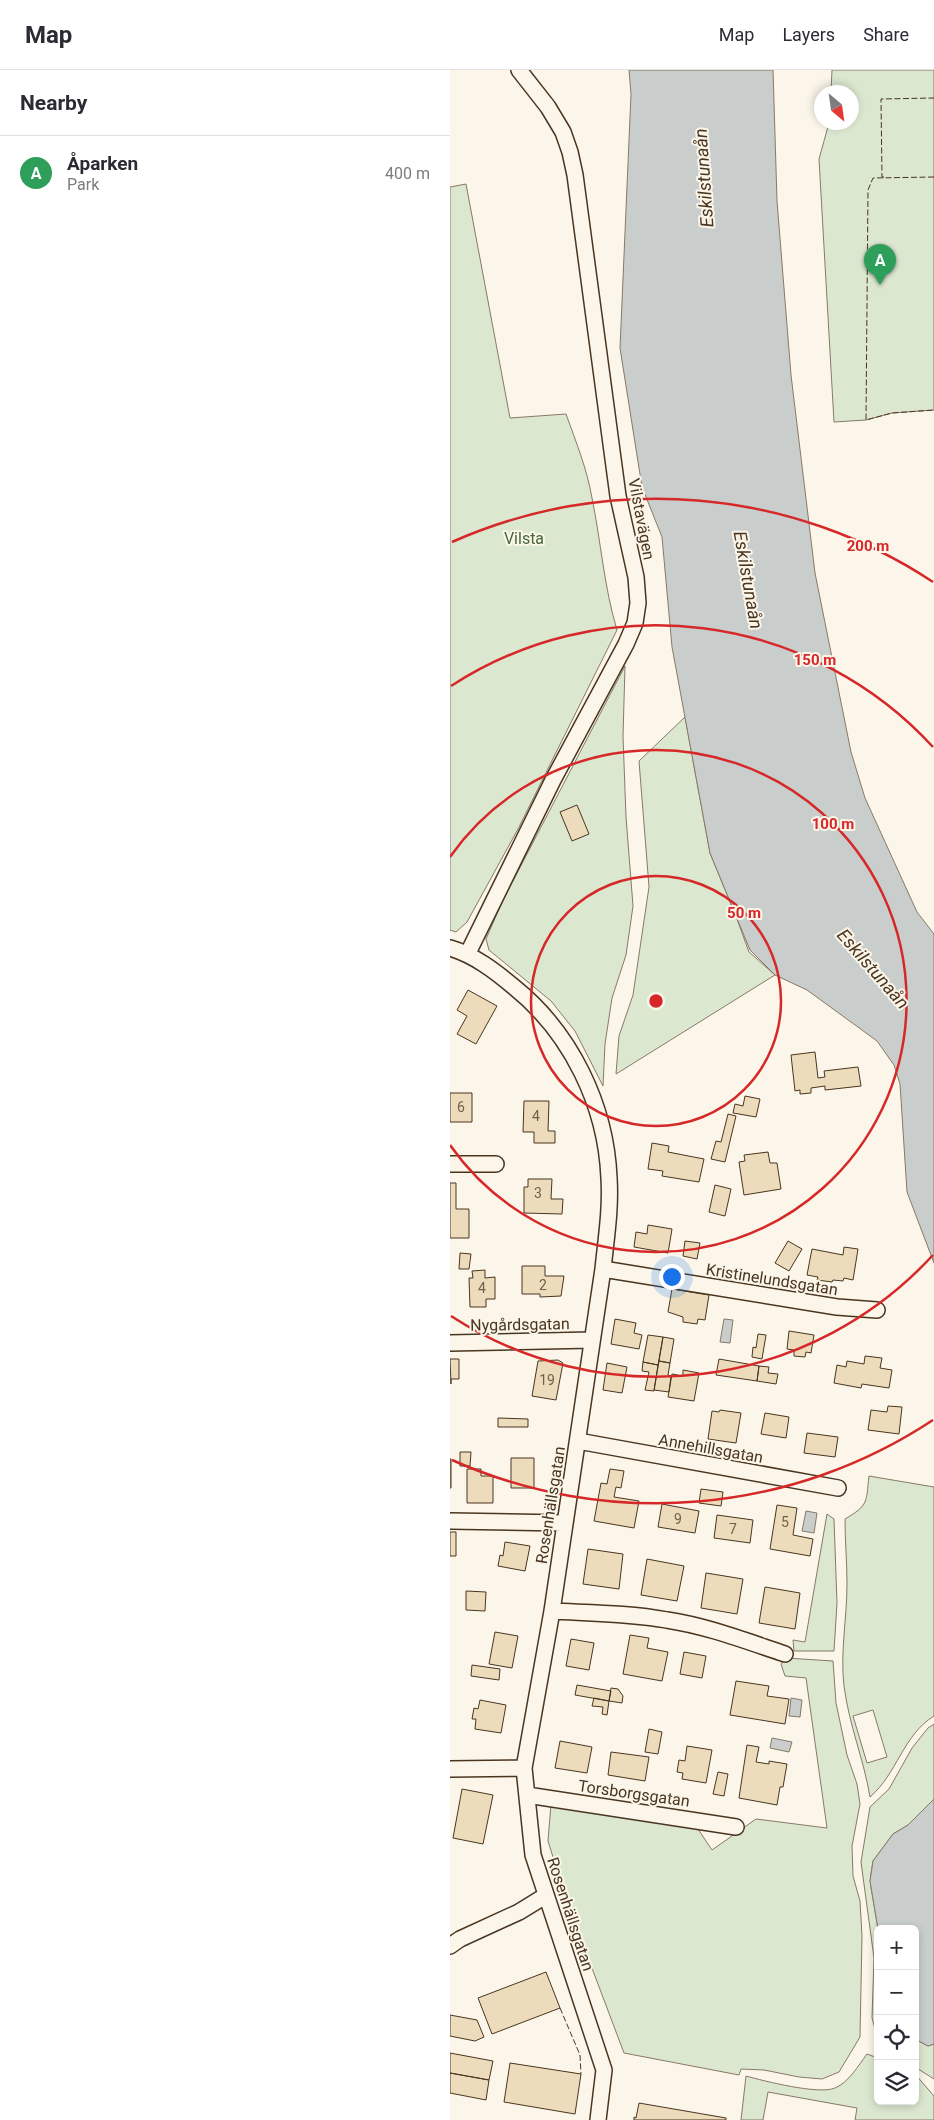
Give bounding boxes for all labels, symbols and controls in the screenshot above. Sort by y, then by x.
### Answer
text: Map [25,21,72,49]
text: Map [719,24,754,45]
text: Layers [782,24,835,45]
text: Share [863,24,909,45]
north arrow [814,85,859,130]
text: Nearby [20,91,87,115]
water label: Eskilstunaån [690,128,717,228]
text: Åparken [67,152,138,175]
text: A [31,164,41,183]
text: 400 m [385,164,430,183]
text: Park [67,175,99,194]
pin: A [864,244,896,285]
street label: Vilstavägen [624,477,659,561]
park label: Vilsta [504,529,544,548]
water label: Eskilstunaån [730,529,767,630]
text: 200 m [847,537,889,555]
text: 150 m [794,651,836,669]
text: 100 m [812,815,854,833]
text: 50 m [727,904,761,922]
water label: Eskilstunaån [833,924,914,1013]
centre of rings [647,992,665,1010]
house number: 6 [457,1099,465,1115]
house number: 4 [532,1108,540,1124]
house number: 3 [534,1185,542,1201]
street label: Kristinelundsgatan [705,1260,839,1299]
your location [659,1264,685,1290]
house number: 2 [539,1277,547,1293]
house number: 4 [478,1280,486,1296]
street label: Nygårdsgatan [470,1314,570,1335]
house number: 19 [539,1372,555,1388]
street label: Annehillsgatan [657,1430,765,1467]
street label: Rosenhällsgatan [532,1445,569,1565]
house number: 9 [674,1511,682,1527]
house number: 5 [781,1514,789,1530]
house number: 7 [729,1521,737,1537]
street label: Torsborgsgatan [577,1776,691,1811]
street label: Rosenhällsgatan [543,1855,598,1973]
map controls [874,1925,919,2105]
button: + [874,1925,919,1970]
button: − [874,1970,919,2015]
button: locate [874,2015,919,2060]
button: layers [874,2060,919,2105]

